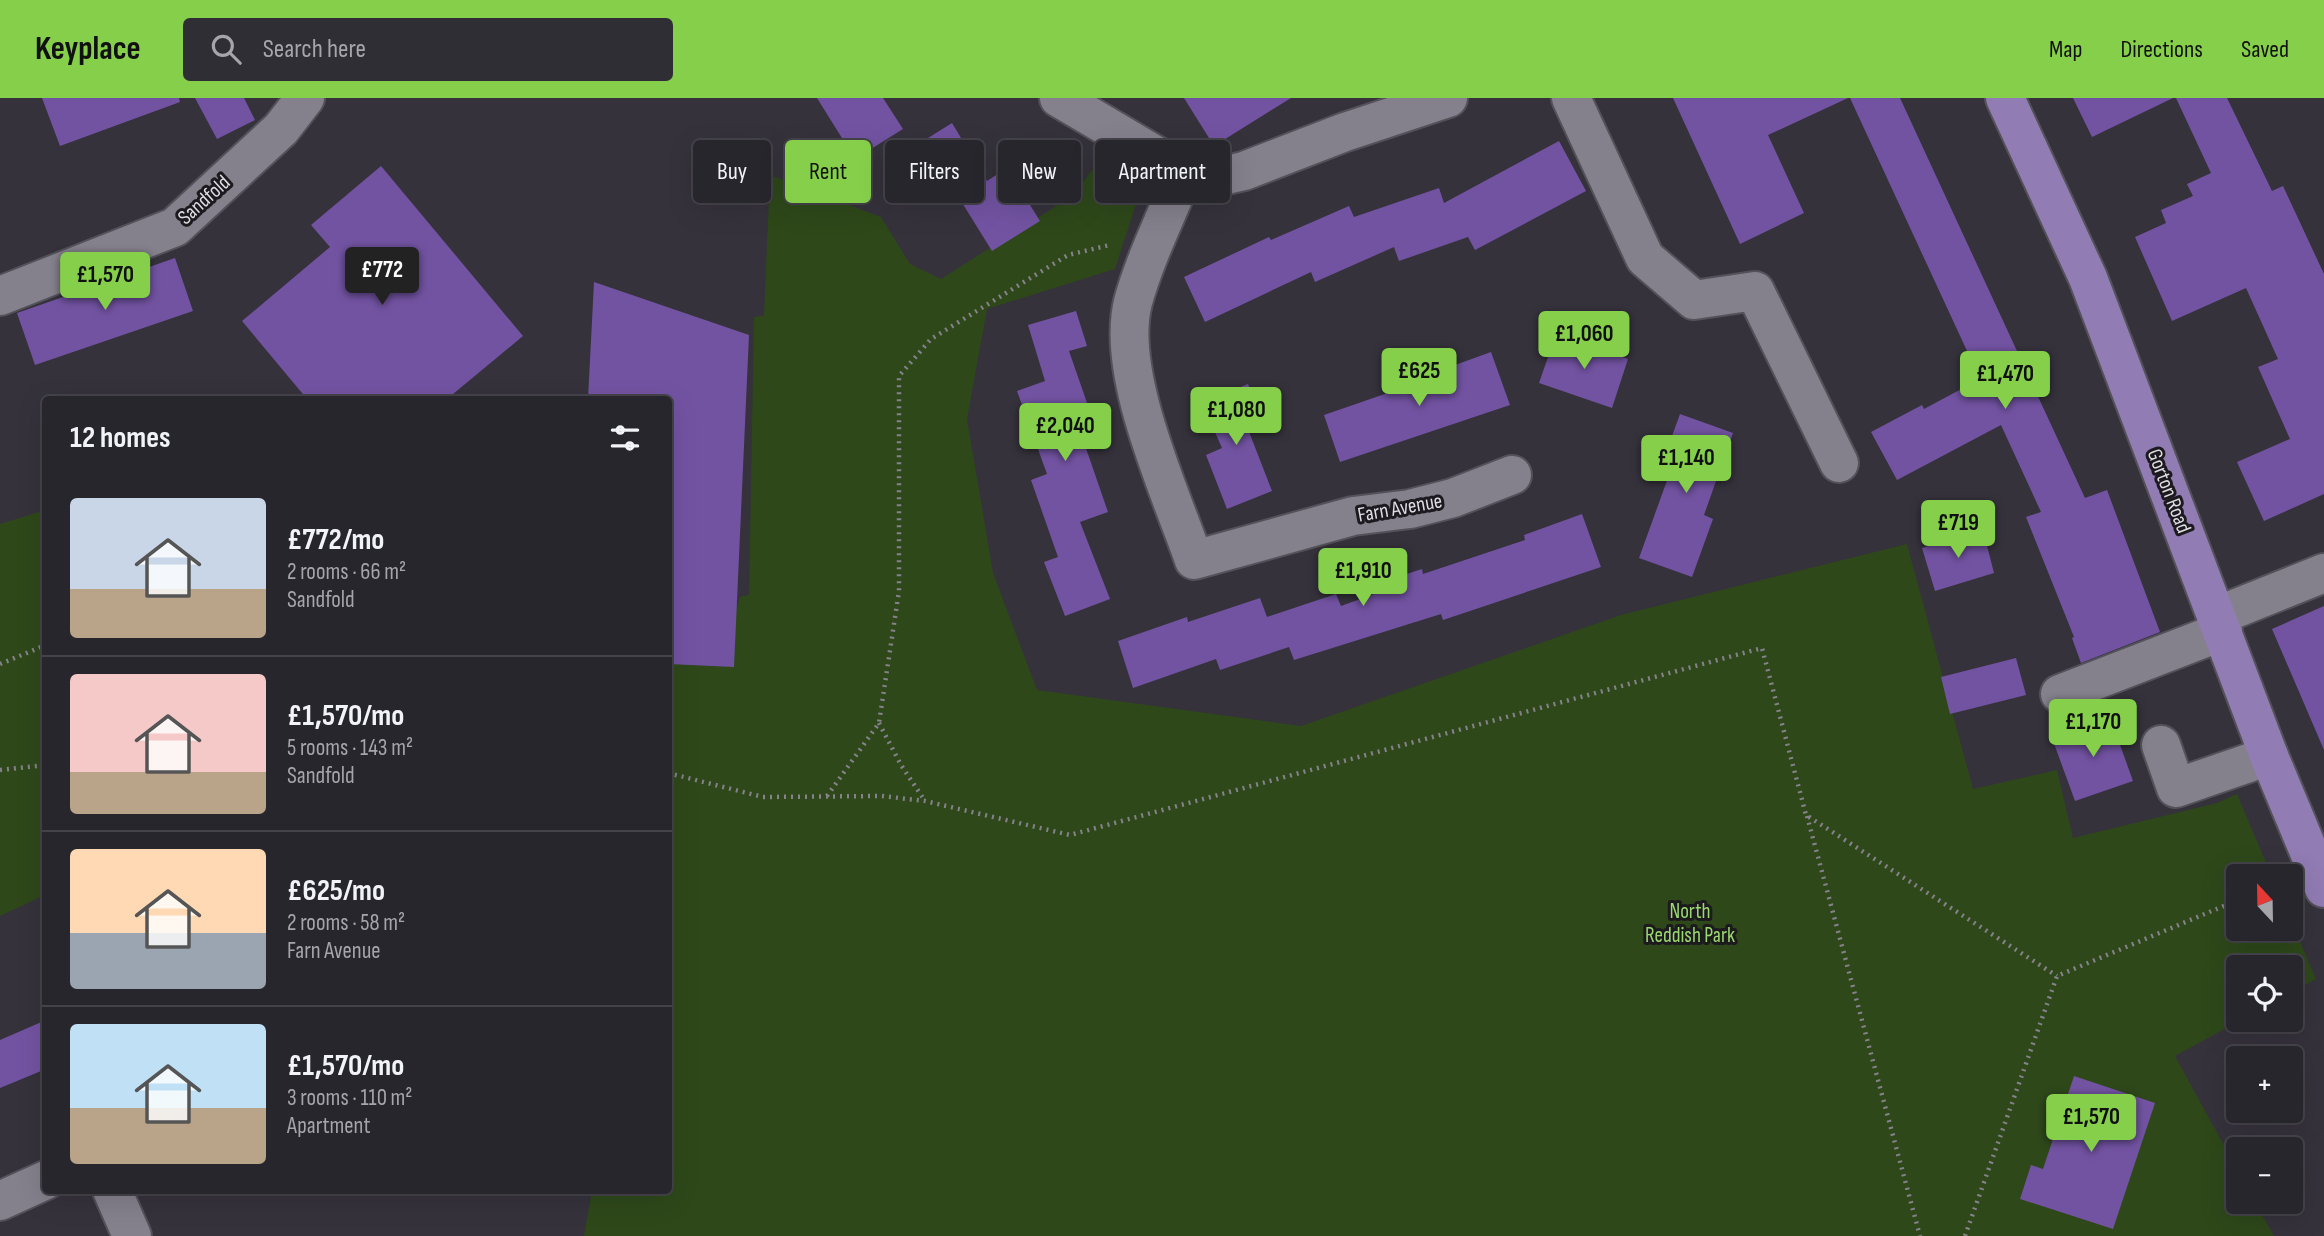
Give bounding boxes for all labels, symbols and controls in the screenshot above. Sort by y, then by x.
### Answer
search box [183,18,673,81]
text: Keyplace [35,29,141,69]
icon: search [207,30,245,68]
text: Search here [263,34,366,65]
text: Map [2049,35,2082,64]
text: Directions [2120,35,2203,64]
text: Saved [2241,35,2289,64]
chip: Buy [693,140,771,203]
chip: Rent [785,140,871,203]
chip: Filters [885,140,984,203]
chip: New [998,140,1081,203]
chip: Apartment [1095,140,1230,203]
street label: Sandfold [173,170,235,230]
pin: £772 [341,248,423,307]
pin: £1,570 [48,252,162,312]
text: £772 [361,256,403,284]
text: £1,570 [76,261,134,289]
pin: £1,060 [1527,312,1641,371]
text: £1,060 [1554,320,1614,348]
pin: £625 [1378,348,1460,408]
pin: £1,470 [1948,352,2062,411]
text: £625 [1398,357,1440,385]
text: £1,470 [1976,360,2034,388]
pin: £1,080 [1179,388,1293,447]
text: £1,080 [1206,396,1266,424]
pin: £2,040 [1008,404,1122,463]
text: £2,040 [1035,412,1095,440]
icon: filters [606,419,644,457]
text: 12 homes [70,420,171,456]
pin: £1,140 [1629,436,1743,495]
text: £1,140 [1657,444,1715,472]
street label: Gorton Road [2142,446,2196,536]
street label: Farn Avenue [1356,488,1444,528]
pin: £719 [1917,500,1999,560]
text: £719 [1937,509,1979,537]
text: £772/mo [287,522,384,558]
icon: home [126,526,210,610]
pin: £1,910 [1306,548,1420,608]
text: £1,910 [1334,557,1392,585]
text: 2 rooms · 66 m² [287,558,406,586]
text: Sandfold [287,586,355,614]
text: £1,570/mo [287,698,404,734]
pin: £1,170 [2036,700,2150,759]
icon: home [126,702,210,786]
text: £1,170 [2065,708,2121,736]
text: 5 rooms · 143 m² [287,734,413,762]
text: Sandfold [287,762,355,790]
north arrow [2226,864,2303,942]
map controls [2226,864,2303,1214]
text: £625/mo [287,873,385,909]
icon: home [126,877,210,961]
park label: North Reddish Park [1645,899,1735,948]
text: 2 rooms · 58 m² [287,909,405,937]
text: Farn Avenue [287,937,381,965]
button: locate [2226,955,2303,1032]
button: + [2226,1046,2303,1123]
text: £1,570/mo [287,1048,404,1084]
icon: home [126,1052,210,1136]
text: 3 rooms · 110 m² [287,1084,412,1112]
pin: £1,570 [2034,1094,2148,1154]
text: £1,570 [2062,1103,2120,1131]
text: Apartment [287,1112,371,1140]
button: − [2226,1137,2303,1214]

